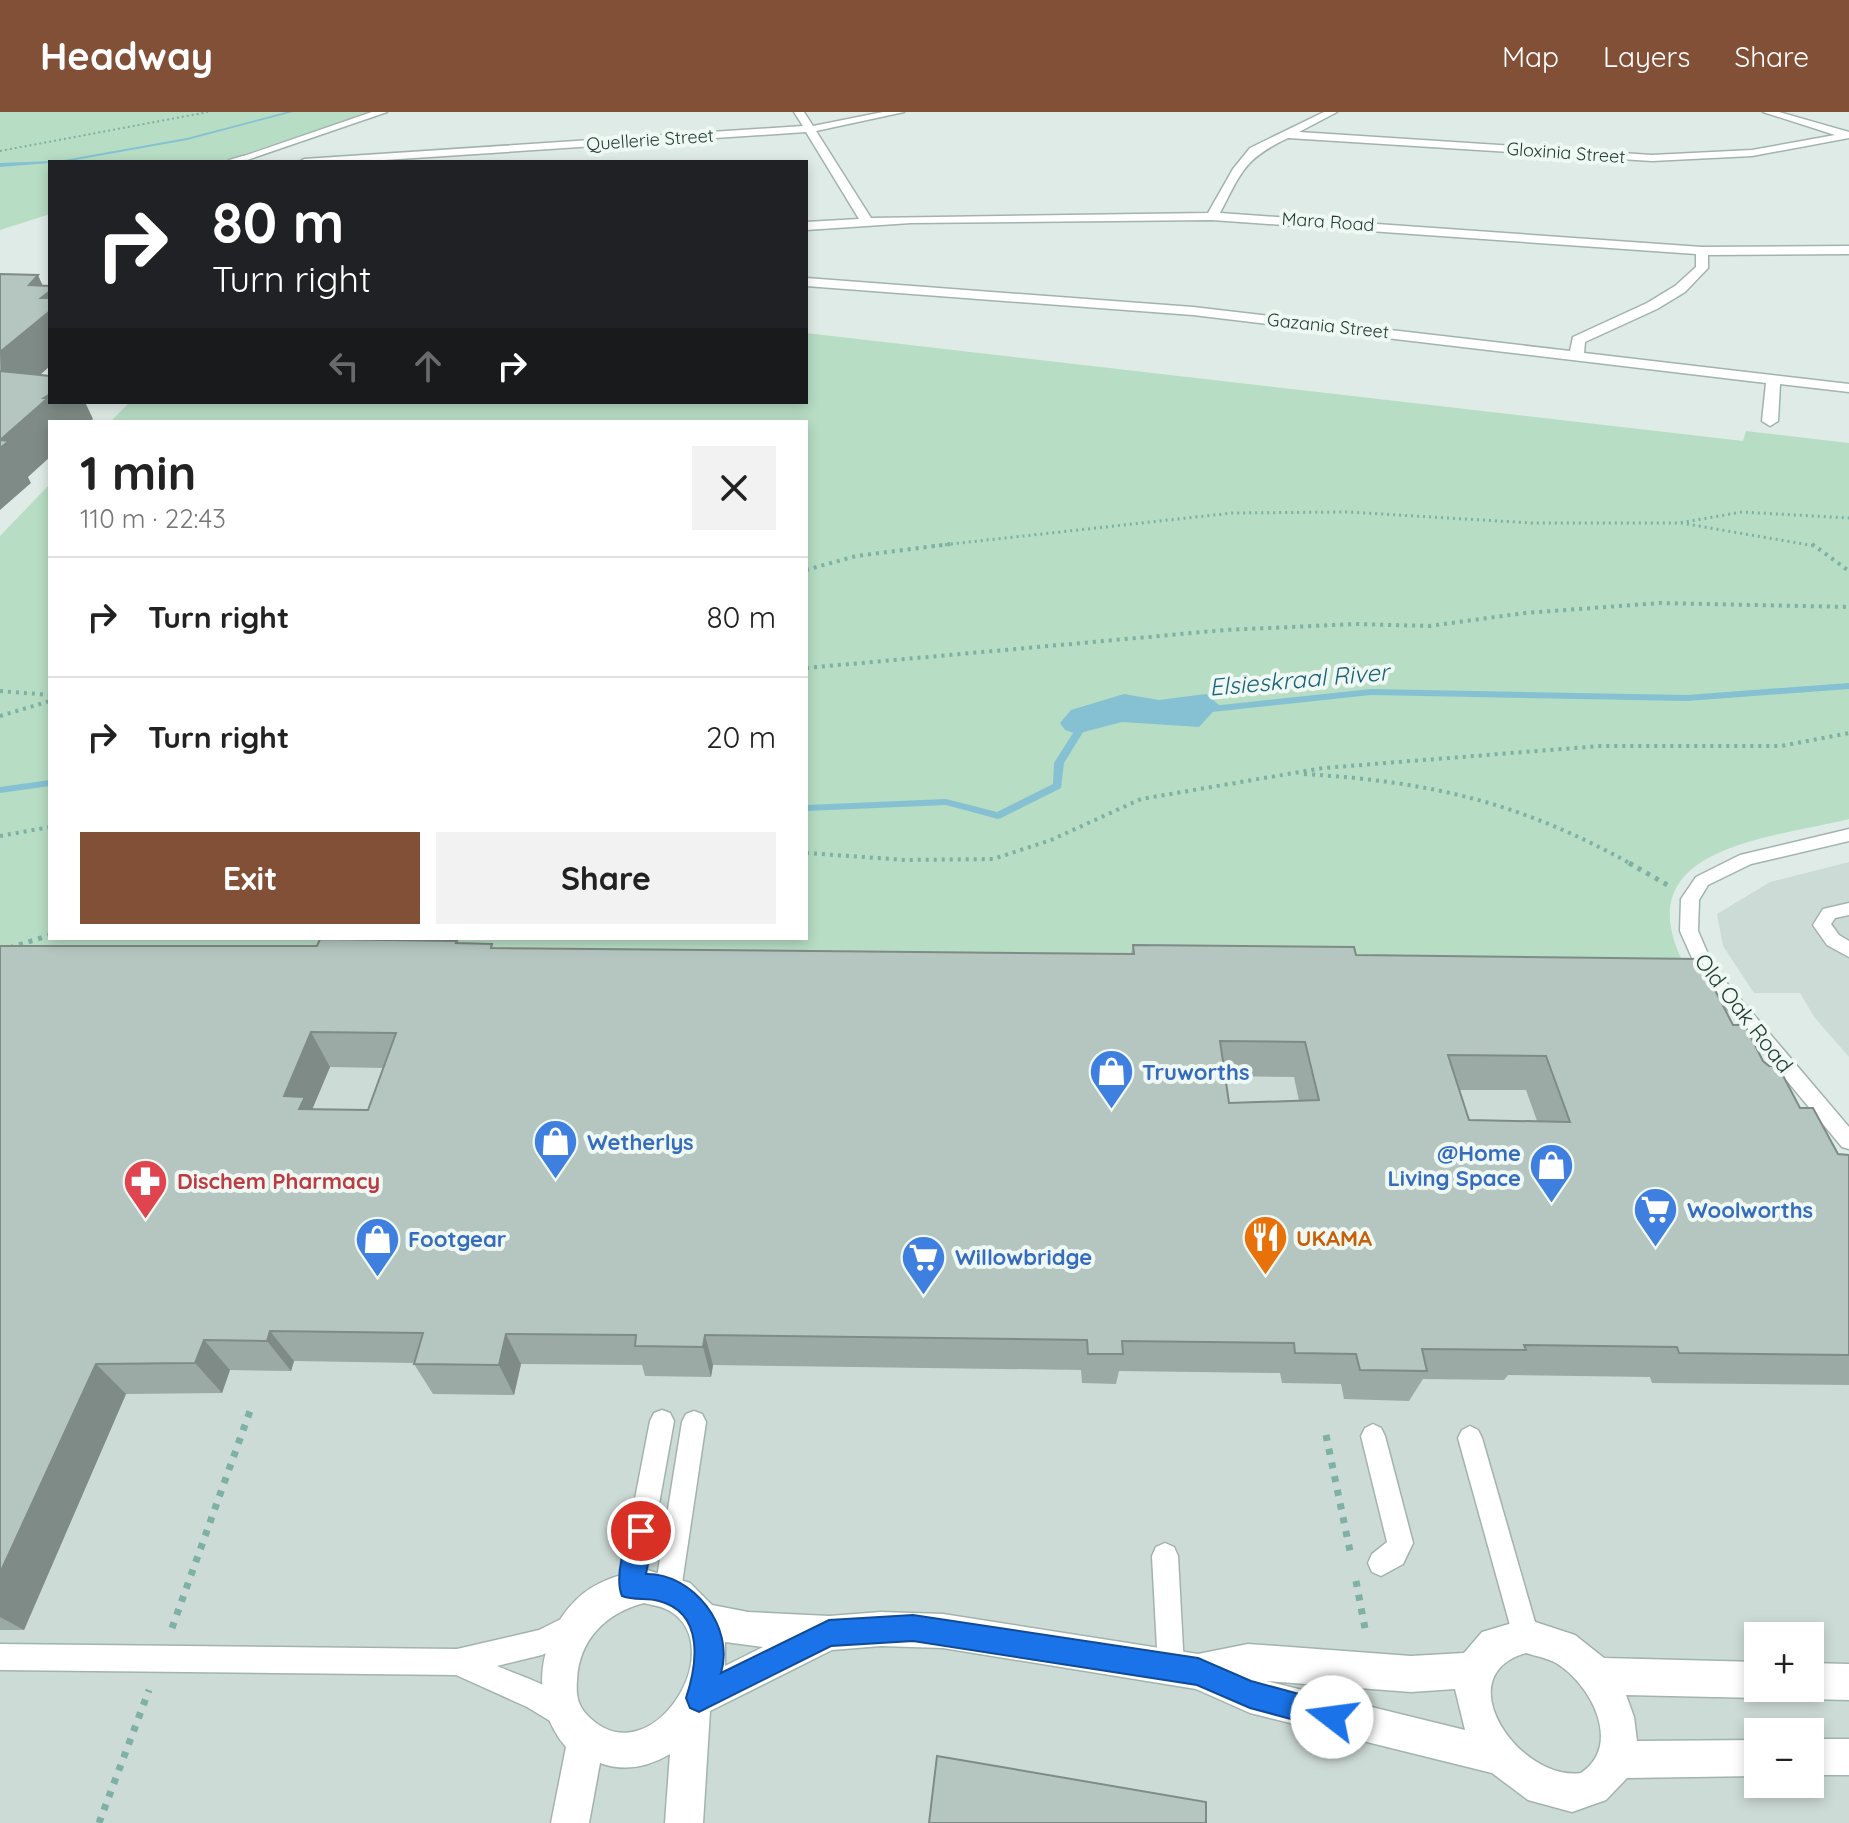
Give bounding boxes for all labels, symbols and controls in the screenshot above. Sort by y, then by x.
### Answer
text: Headway [40,32,213,80]
text: Map [1502,39,1559,74]
text: Layers [1603,39,1690,74]
text: Share [1734,39,1809,74]
street label: Quellerie Street [585,124,714,155]
street label: Gloxinia Street [1506,137,1626,168]
text: 80 m [212,187,344,257]
icon: right [80,192,184,296]
street label: Mara Road [1281,207,1375,236]
text: Turn right [212,256,371,301]
street label: Gazania Street [1266,308,1390,343]
icon: left [322,344,366,388]
icon: ahead [406,344,450,388]
icon: right [490,344,534,388]
text: 1 min [80,442,196,502]
button: close [692,446,776,530]
text: 110 m · 22:43 [80,502,226,535]
icon: right [80,595,124,639]
text: Turn right [148,598,289,636]
text: 80 m [706,598,776,636]
water label: Elsieskraal River [1208,656,1393,702]
icon: right [80,715,124,759]
text: Turn right [148,718,289,756]
text: 20 m [706,718,776,756]
button: Exit [80,832,420,924]
button: Share [436,832,776,924]
street label: Old Oak Road [1689,948,1799,1078]
shop icon: Truworths [1087,1048,1135,1111]
place label: Truworths [1142,1058,1250,1086]
shop icon: Wetherlys [532,1118,580,1181]
place label: Wetherlys [587,1128,694,1156]
place label: @Home Living Space [1387,1139,1521,1192]
shop icon: @Home Living Space [1528,1142,1576,1205]
pharmacy icon: Dischem Pharmacy [122,1157,170,1220]
place label: Dischem Pharmacy [177,1167,380,1195]
supermarket icon: Woolworths [1632,1186,1680,1249]
place label: Woolworths [1687,1196,1813,1224]
restaurant icon: UKAMA [1241,1214,1289,1277]
shop icon: Footgear [353,1215,401,1278]
place label: UKAMA [1296,1224,1372,1252]
place label: Footgear [408,1225,507,1253]
supermarket icon: Willowbridge [900,1233,948,1296]
place label: Willowbridge [955,1243,1092,1271]
pin [607,1497,675,1565]
icon: arrive [619,1509,663,1553]
map controls [1744,1622,1824,1798]
button: + [1744,1622,1824,1702]
position arrow [1290,1675,1374,1759]
button: − [1744,1718,1824,1798]

